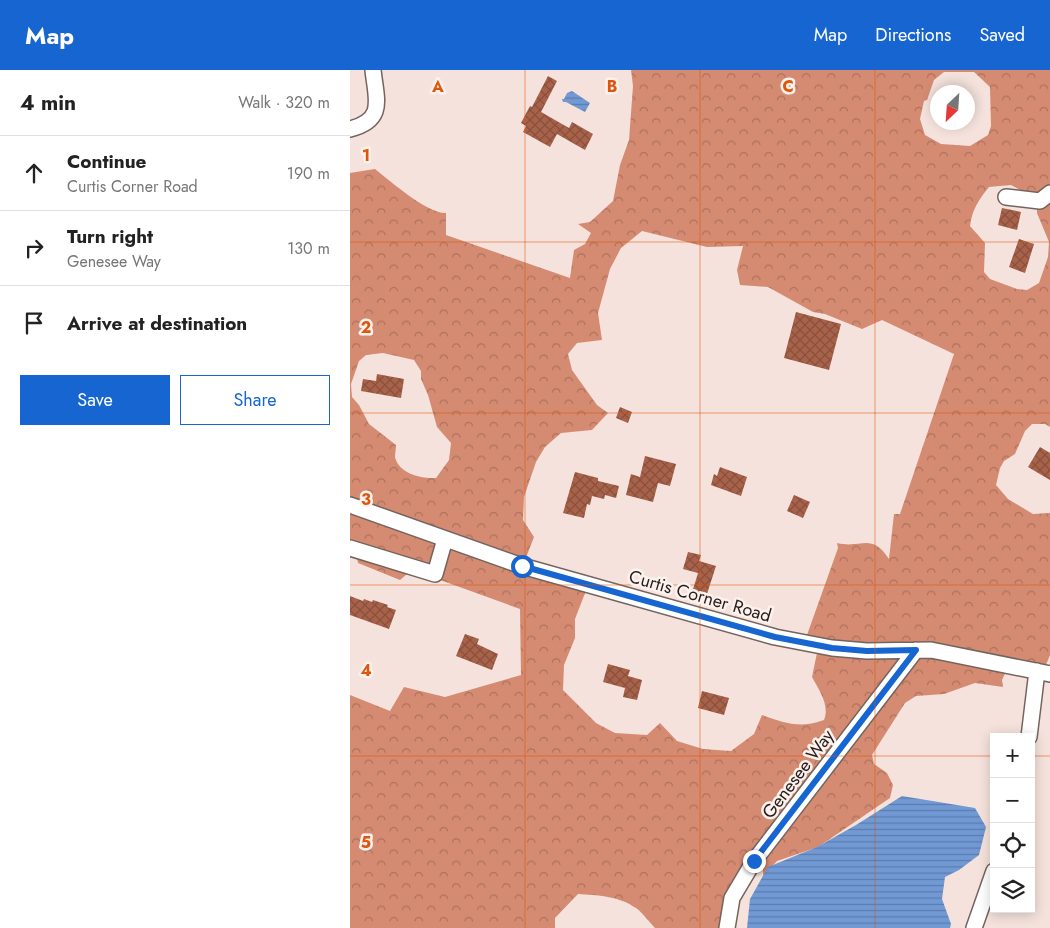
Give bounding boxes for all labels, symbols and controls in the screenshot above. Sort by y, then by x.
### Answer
text: Map [25,18,74,53]
text: Map [814,22,847,48]
text: Directions [875,22,951,48]
text: Saved [979,22,1025,48]
text: A [431,75,444,98]
text: B [607,75,617,98]
text: C [782,75,794,98]
north arrow [930,85,975,130]
text: 4 min [20,88,76,118]
text: Walk · 320 m [238,91,330,114]
text: 1 [362,144,370,167]
text: Continue [67,148,146,175]
icon: ahead [20,159,48,187]
text: 190 m [287,162,330,185]
text: Curtis Corner Road [67,175,198,198]
text: Turn right [67,223,153,250]
icon: right [20,234,48,262]
text: 130 m [287,237,330,260]
text: Genesee Way [67,250,161,273]
icon: arrive [20,309,48,337]
text: Arrive at destination [67,310,247,337]
text: 2 [361,316,371,339]
button: Save [20,375,170,425]
button: Share [180,375,330,425]
text: 3 [361,488,371,511]
route start [511,555,534,578]
street label: Curtis Corner Road [626,563,774,629]
text: 4 [360,659,372,682]
street label: Genesee Way [756,724,840,824]
map controls [990,733,1035,913]
button: + [990,733,1035,778]
button: − [990,778,1035,823]
button: locate [990,823,1035,868]
text: 5 [361,831,371,854]
route end [743,850,766,873]
button: layers [990,868,1035,913]

